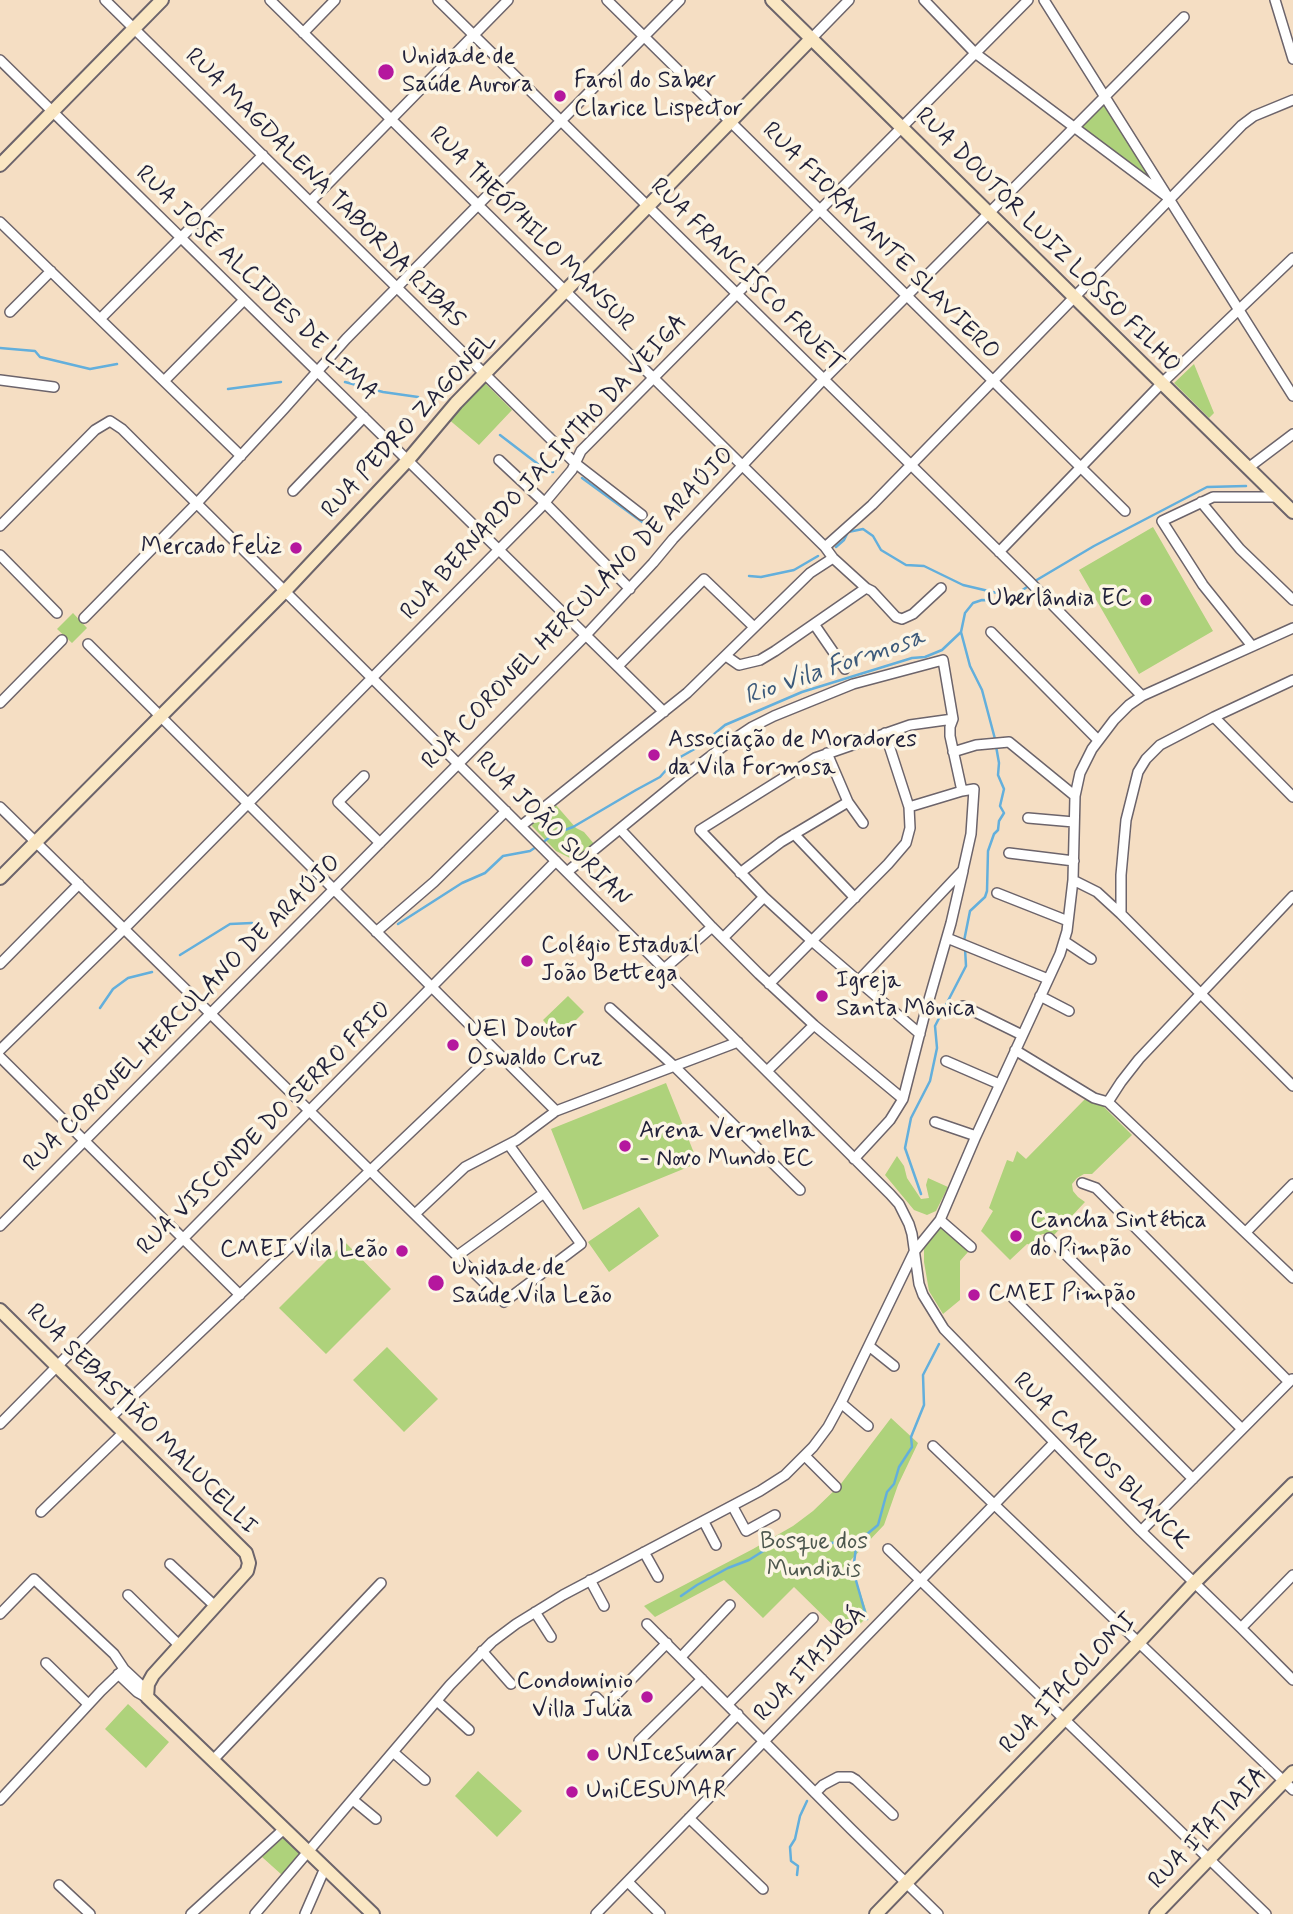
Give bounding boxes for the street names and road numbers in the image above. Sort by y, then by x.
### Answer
street label: RUA MAGDALENA TABORDA RIBAS [178,43,470,335]
street label: RUA DOUTOR LUIZ LOSSO FILHO [908,102,1186,380]
street label: RUA FIORAVANTE SLAVIERO [755,117,1005,367]
street label: RUA THEÓPHILO MANSUR [422,121,640,339]
street label: RUA JOSÉ ALCIDES DE LIMA [129,160,383,408]
street label: RUA FRANCISCO FRUET [643,173,849,379]
street label: RUA BERNARDO JACINTHO DA VEIGA [396,309,694,627]
street label: RUA PEDRO ZAGONEL [316,327,504,525]
street label: RUA CORONEL HERCULANO DE ARAÚJO [417,442,741,776]
street label: RUA JOÃO SURIAN [469,747,635,913]
street label: RUA CORONEL HERCULANO DE ARAÚJO [18,849,348,1179]
street label: RUA VISCONDE DO SERRO FRIO [132,996,398,1262]
street label: RUA SEBASTIÃO MALUCELLI [19,1298,263,1542]
street label: RUA CARLOS BLANCK [1006,1367,1196,1557]
street label: RUA ITAJUBÁ [749,1601,873,1729]
street label: RUA ITACOLOMI [994,1608,1144,1760]
street label: RUA ITATIAIA [1144,1762,1274,1896]

